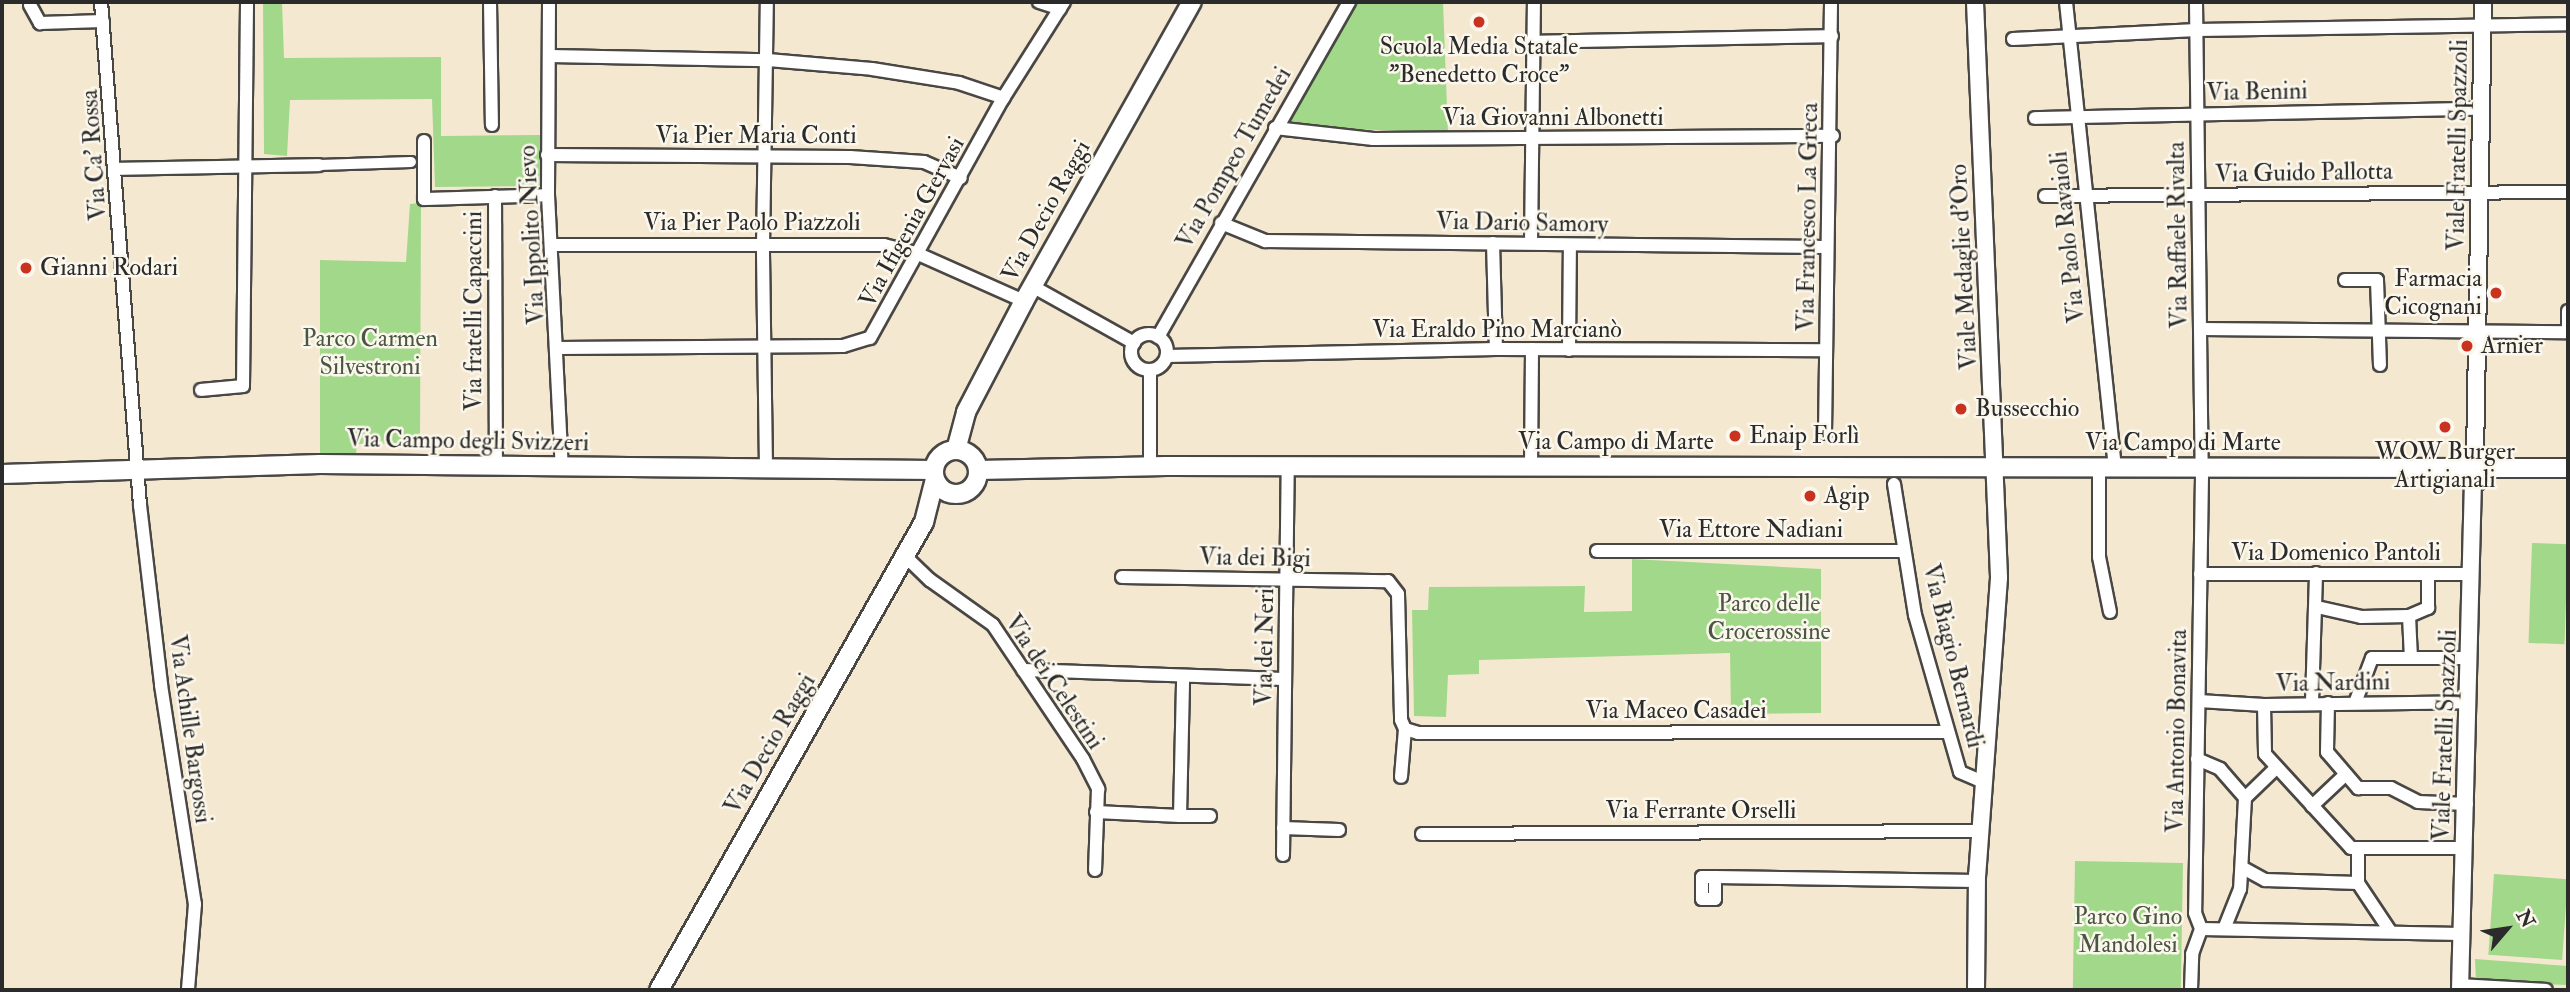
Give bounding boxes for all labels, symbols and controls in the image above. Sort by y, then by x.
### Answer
marker: Scuola Media Statale "Benedetto Croce" [1471,14,1487,30]
place label: Scuola Media Statale "Benedetto Croce" [1380,33,1578,89]
street label: Viale Fratelli Spazzoli [2442,39,2474,251]
street label: Via Pompeo Tumedei [1170,62,1298,254]
street label: Via Benini [2206,77,2308,107]
street label: Via Ca' Rossa [75,88,113,222]
street label: Via Francesco La Greca [1792,102,1824,332]
street label: Via Giovanni Albonetti [1442,104,1664,132]
street label: Via Pier Maria Conti [655,122,857,150]
street label: Via Ifigenia Gervasi [853,132,971,312]
street label: Via Decio Raggi [995,135,1097,287]
street label: Via Raffaele Rivalta [2162,141,2194,329]
street label: Via Ippolito Nievo [513,145,551,325]
street label: Via Paolo Ravaioli [2045,150,2091,324]
street label: Via Guido Pallotta [2215,157,2393,189]
street label: Viale Medaglie d'Oro [1944,163,1984,371]
street label: Via Dario Samory [1436,207,1608,239]
street label: Via Pier Paolo Piazzoli [643,209,861,237]
street label: Via fratelli Capaccini [460,211,488,411]
place label: Gianni Rodari [40,254,178,282]
marker: Gianni Rodari [18,260,34,276]
place label: Farmacia Cicognani [2384,265,2482,321]
marker: Farmacia Cicognani [2488,285,2504,301]
street label: Via Eraldo Pino Marcianò [1372,316,1622,344]
park label: Parco Carmen Silvestroni [302,325,438,381]
place label: Arnier [2481,332,2543,360]
marker: Arnier [2459,338,2475,354]
place label: Bussecchio [1975,395,2079,423]
marker: Bussecchio [1953,401,1969,417]
marker: WOW Burger Artigianali [2437,419,2453,435]
place label: Enaip Forlì [1749,422,1859,450]
street label: Via Campo degli Svizzeri [347,424,589,458]
street label: Via Campo di Marte [1518,428,1714,456]
marker: Enaip Forlì [1727,428,1743,444]
street label: Via Campo di Marte [2085,429,2281,457]
place label: WOW Burger Artigianali [2375,438,2515,494]
place label: Agip [1824,482,1870,510]
marker: Agip [1802,488,1818,504]
street label: Via Ettore Nadiani [1659,516,1843,544]
street label: Via Domenico Pantoli [2231,539,2441,567]
street label: Via dei Bigi [1199,543,1311,573]
street label: Via Biagio Bernardi [1916,561,1990,751]
street label: Via dei Neri [1250,588,1280,706]
park label: Parco delle Crocerossine [1707,590,1831,646]
street label: Via dei Celestini [998,609,1110,755]
street label: Via Antonio Bonavita [2161,629,2193,833]
street label: Viale Fratelli Spazzoli [2427,629,2463,841]
street label: Via Achille Bargossi [163,633,217,825]
street label: Via Nardini [2275,668,2391,698]
street label: Via Decio Raggi [718,669,822,819]
street label: Via Maceo Casadei [1585,697,1767,725]
street label: Via Ferrante Orselli [1606,797,1796,825]
north arrow [2472,894,2542,964]
park label: Parco Gino Mandolesi [2074,903,2182,959]
text: N [2511,906,2540,932]

